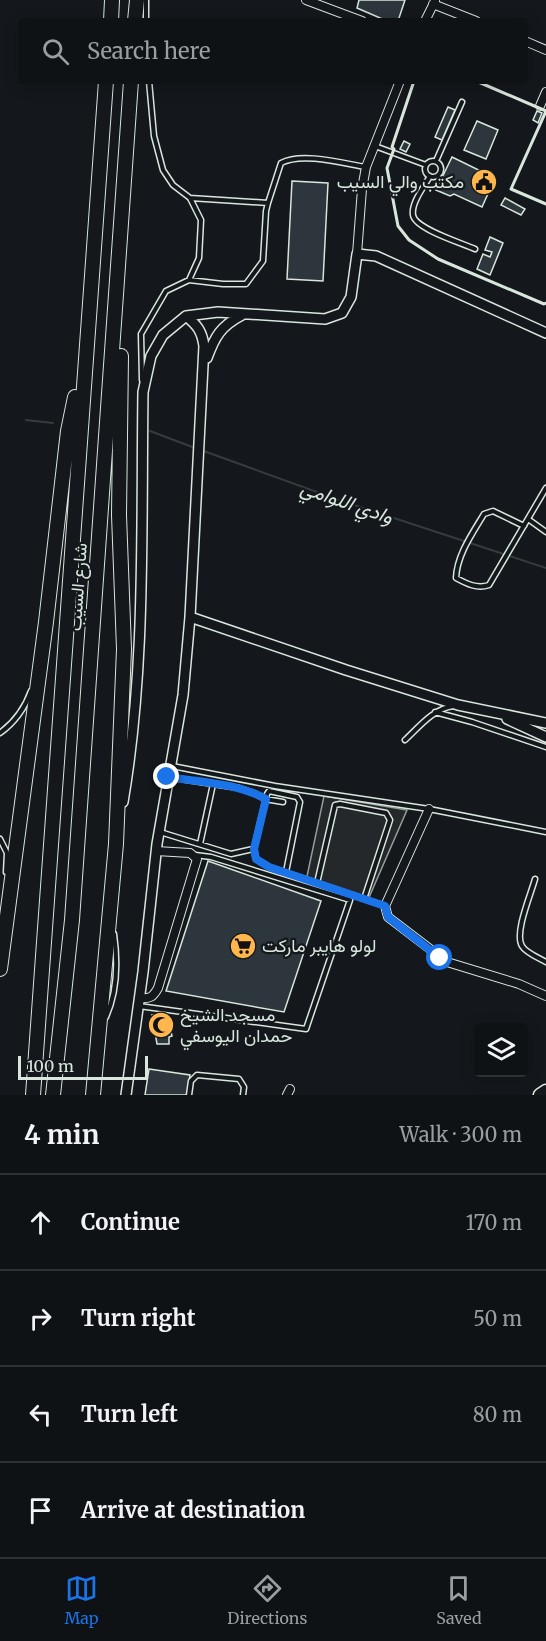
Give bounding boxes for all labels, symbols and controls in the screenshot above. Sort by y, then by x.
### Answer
search box [18,18,528,84]
icon: search [39,35,72,68]
text: Search here [87,37,210,65]
public building icon: مكتب والي السيب [469,167,499,197]
place label: مكتب والي السيب [337,170,464,197]
water label: وادي اللوامي [296,474,397,534]
street label: شارع السيب [63,542,93,632]
route end [153,763,179,789]
supermarket icon: لولو هايبر ماركت [228,931,258,961]
place label: لولو هايبر ماركت [262,934,376,957]
route start [426,944,452,970]
place label: مسجد الشيخ حمدان اليوسفي [180,1003,292,1051]
mosque icon: مسجد الشيخ حمدان اليوسفي [146,1010,176,1040]
map controls [474,1023,528,1077]
button: layers [474,1023,528,1077]
scale bar [18,1053,148,1080]
text: 100 m [27,1056,74,1076]
text: 4 min [24,1118,99,1151]
text: Walk · 300 m [400,1122,522,1147]
icon: ahead [24,1206,57,1239]
text: Continue [81,1208,180,1236]
text: 170 m [466,1210,522,1235]
icon: right [24,1302,57,1335]
text: Turn right [81,1304,195,1332]
text: 50 m [473,1306,522,1331]
icon: left [24,1398,57,1431]
text: Turn left [81,1400,178,1428]
text: 80 m [473,1402,522,1427]
icon: arrive [24,1494,57,1527]
text: Arrive at destination [81,1496,305,1524]
tab: Map [64,1572,99,1628]
tab: Directions [227,1572,307,1628]
tab: Saved [436,1572,482,1628]

